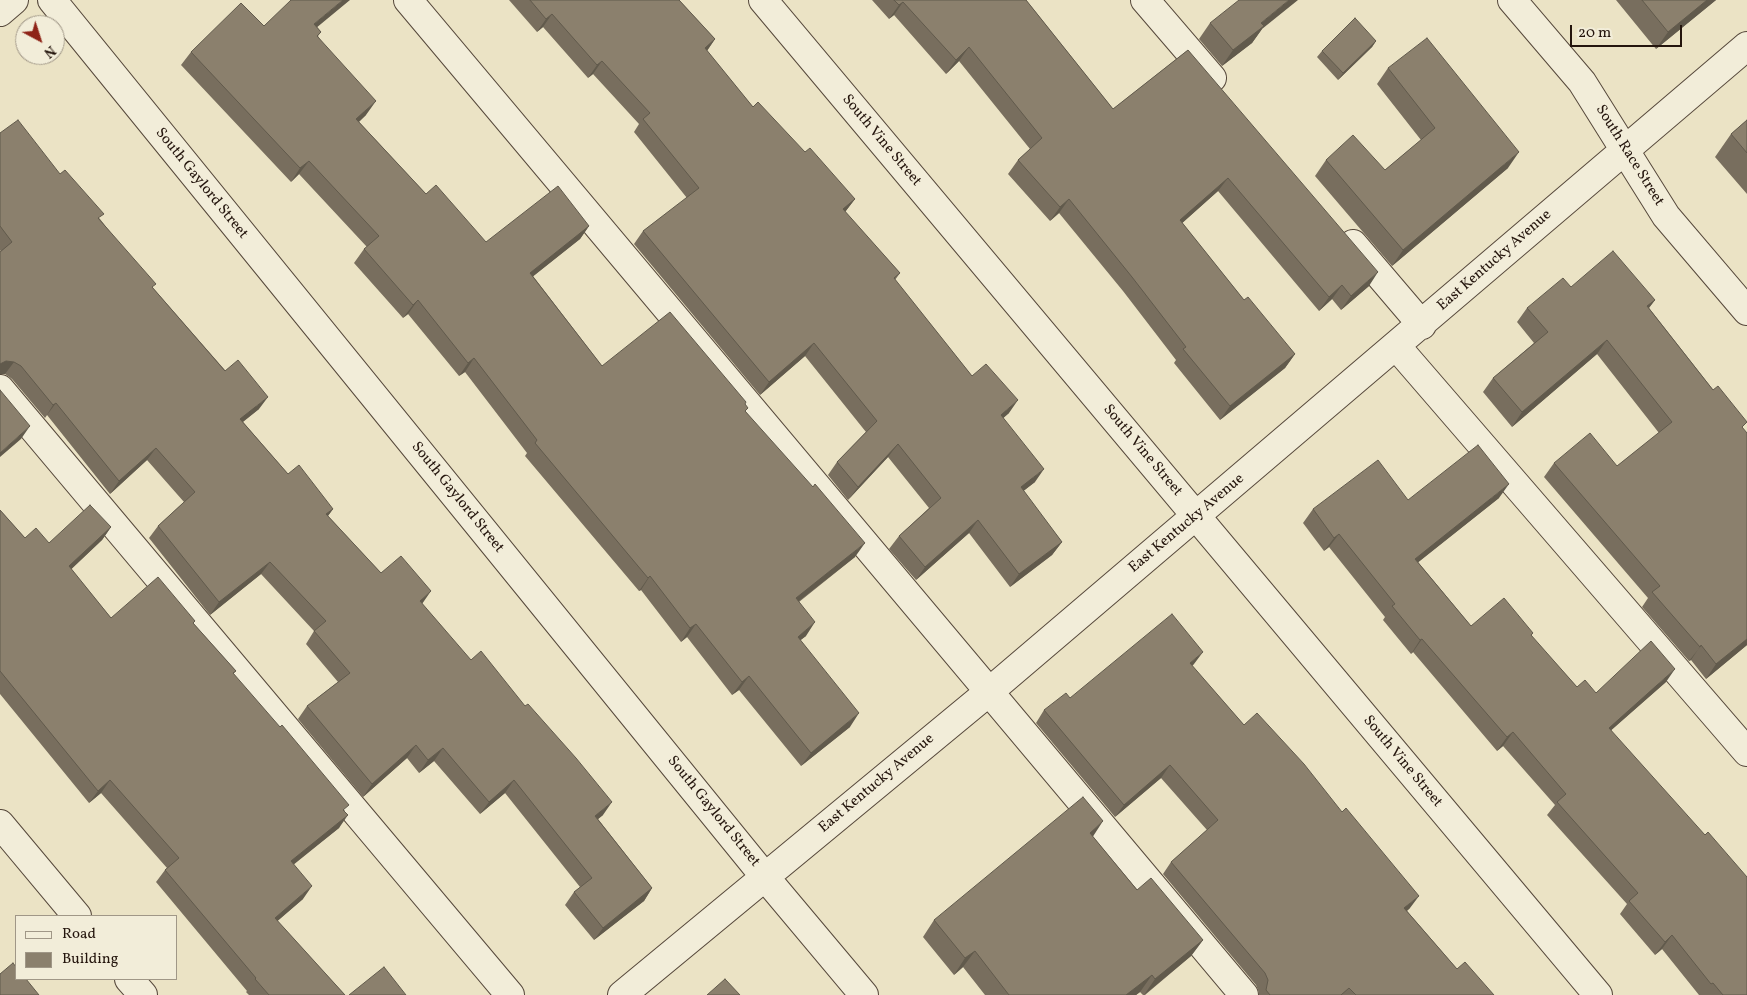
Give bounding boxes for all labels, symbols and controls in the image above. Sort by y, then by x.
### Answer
north arrow [15,15,65,65]
scale bar [1572,15,1684,47]
text: 20 m [1578,23,1611,44]
text: N [39,41,59,62]
street label: South Vine Street [837,91,925,191]
street label: South Race Street [1591,102,1667,210]
street label: South Gaylord Street [151,125,251,243]
street label: East Kentucky Avenue [1434,207,1556,315]
street label: South Vine Street [1098,401,1186,501]
street label: South Gaylord Street [407,439,507,557]
street label: East Kentucky Avenue [1126,470,1248,578]
street label: South Vine Street [1358,712,1446,812]
street label: East Kentucky Avenue [816,730,938,838]
street label: South Gaylord Street [663,753,763,871]
legend [15,915,178,980]
text: Road [62,924,96,945]
text: Building [62,949,118,970]

